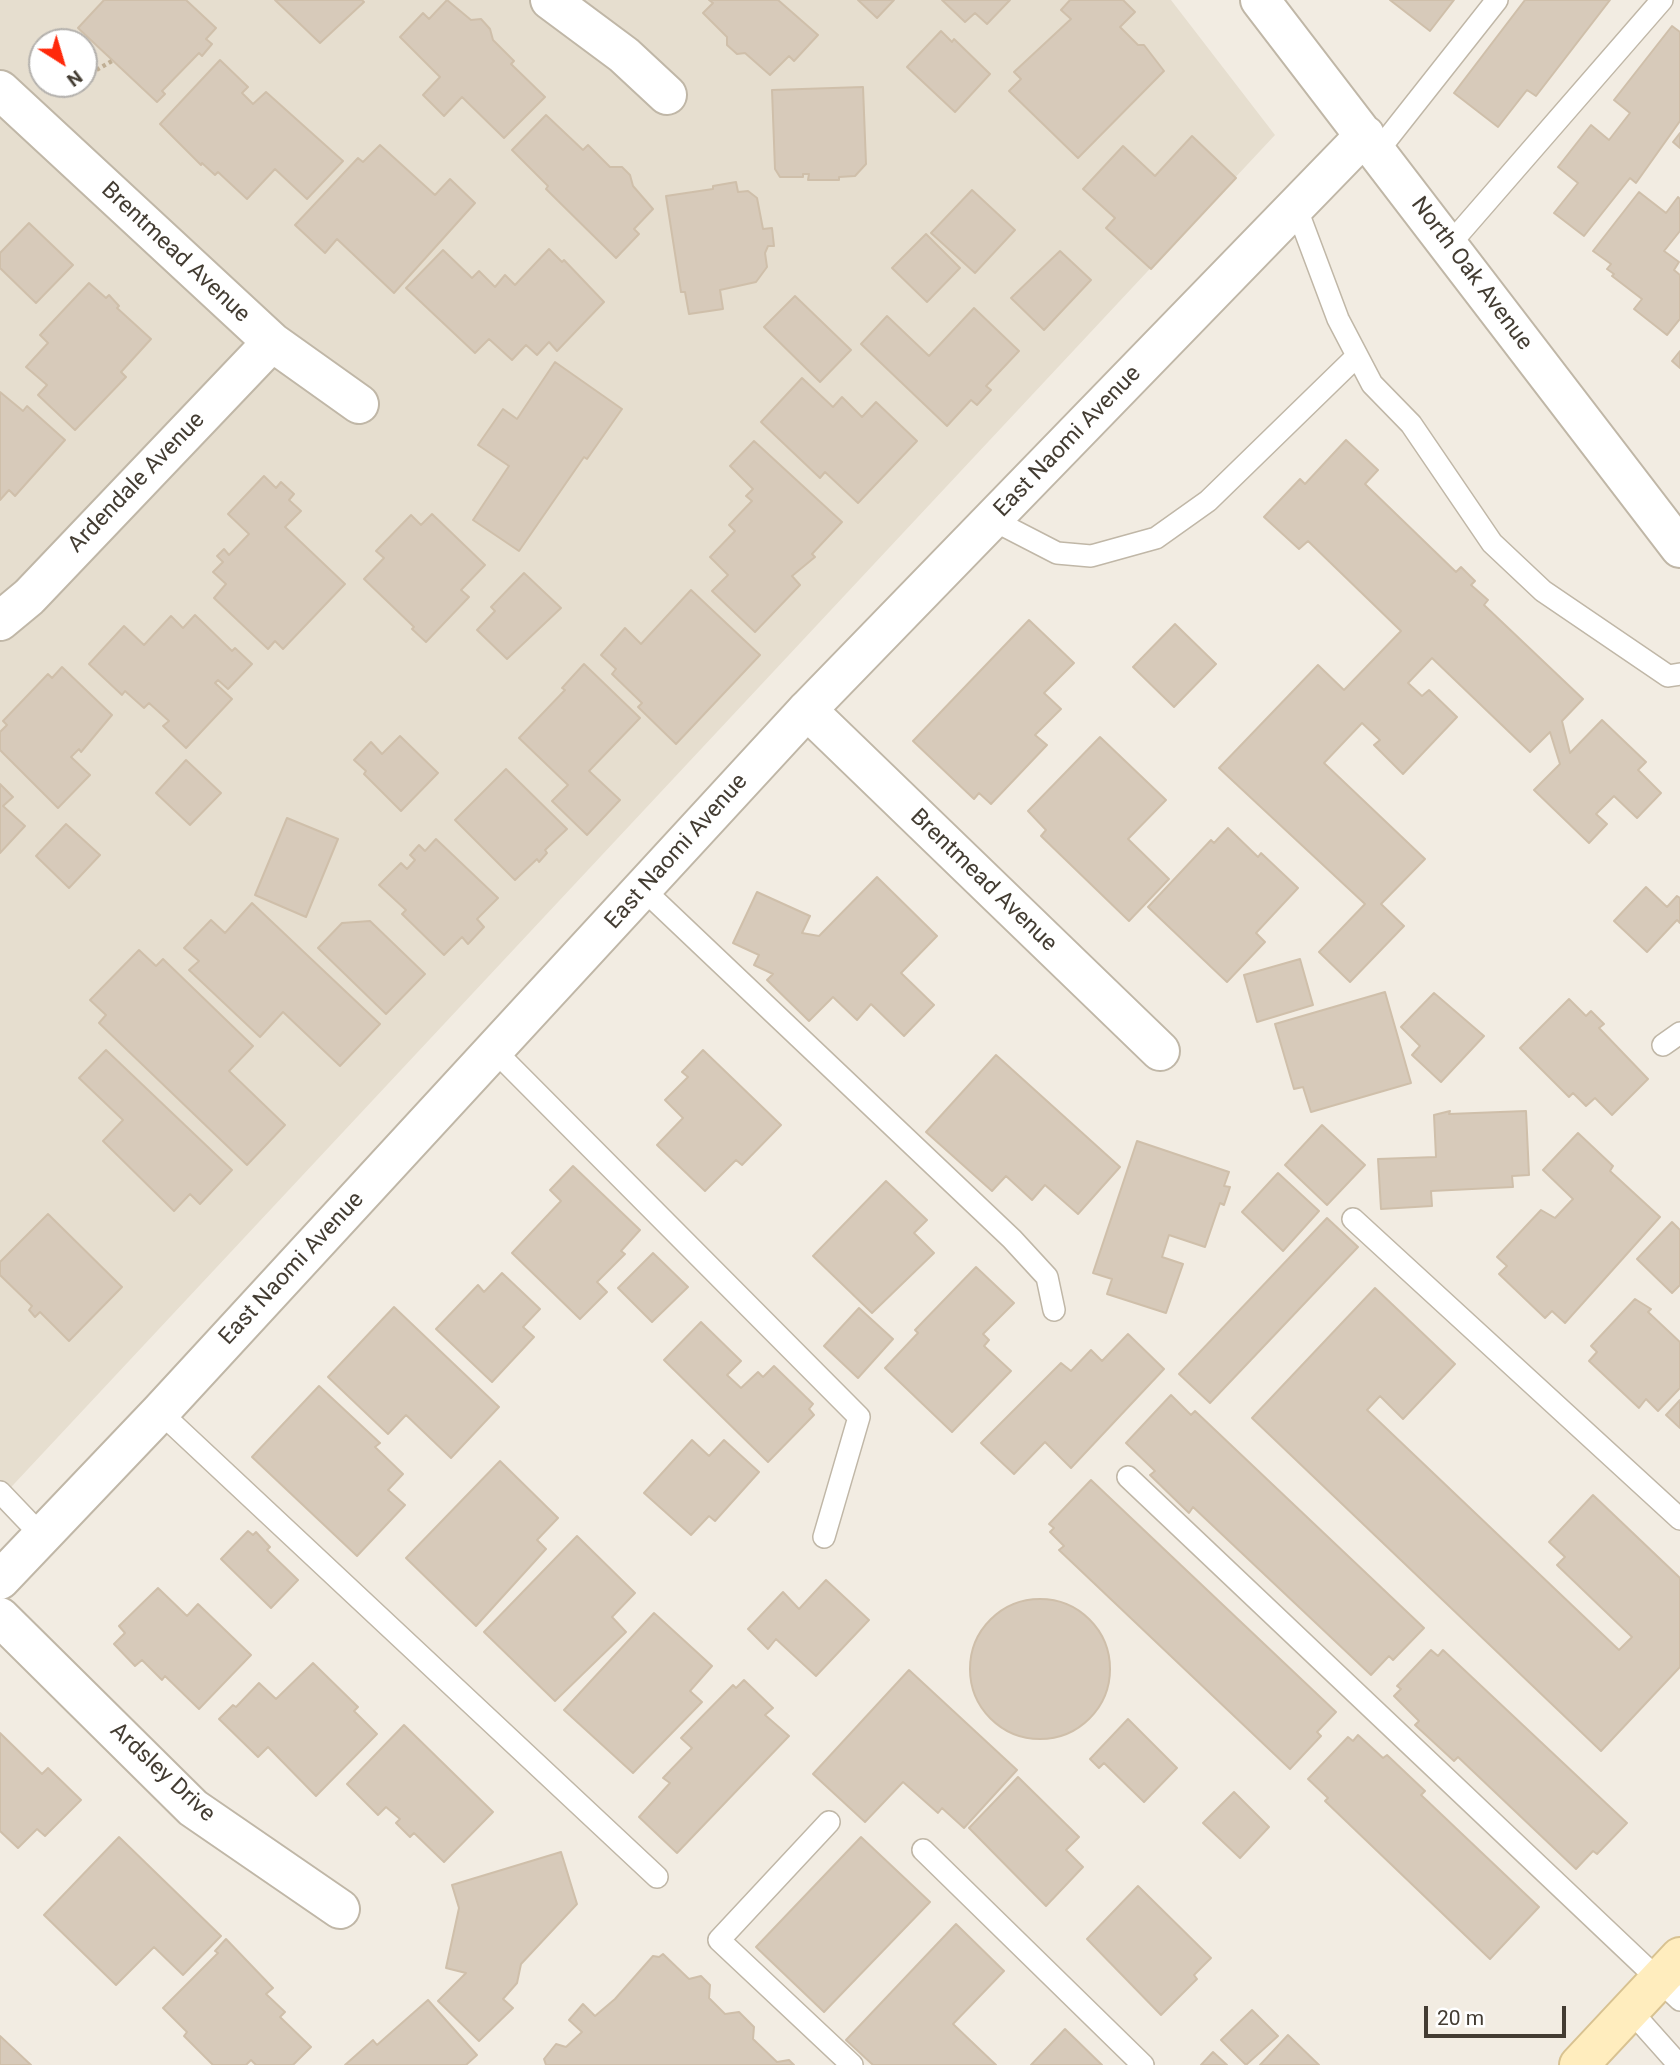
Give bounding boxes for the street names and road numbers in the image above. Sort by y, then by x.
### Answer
street label: Brentmead Avenue [95,177,255,329]
street label: North Oak Avenue [1404,192,1538,356]
street label: East Naomi Avenue [989,361,1147,523]
street label: Ardendale Avenue [63,407,211,559]
street label: East Naomi Avenue [600,769,754,935]
street label: Brentmead Avenue [904,804,1062,958]
street label: East Naomi Avenue [214,1187,370,1351]
street label: Ardsley Drive [104,1717,220,1829]

